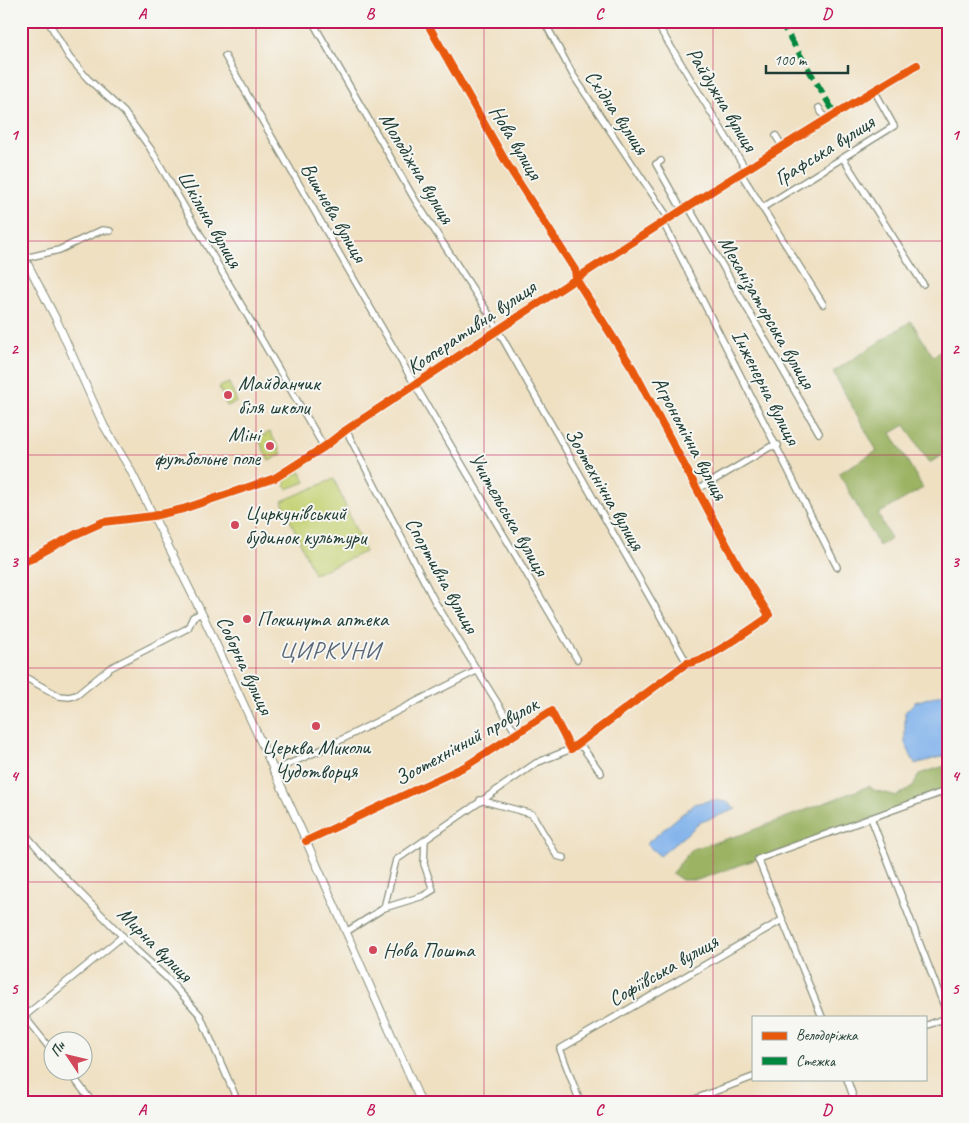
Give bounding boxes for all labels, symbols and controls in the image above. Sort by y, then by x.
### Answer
text: A [138,4,148,24]
text: B [366,4,376,24]
text: C [595,4,605,24]
text: D [822,4,833,24]
street label: Райдужна вулиця [681,42,764,157]
scale bar [766,42,849,74]
text: 100 m [774,51,808,70]
street label: Східна вулиця [579,65,655,160]
street label: Нова вулиця [484,100,549,185]
street label: Молодіжна вулиця [374,108,461,230]
street label: Графська вулиця [769,108,880,191]
text: 1 [10,125,19,145]
text: 1 [951,125,960,145]
street label: Вишнева вулиця [295,158,374,268]
street label: Шкільна вулиця [172,166,249,273]
street label: Механізаторська вулиця [712,231,822,395]
street label: Кооперативна вулиця [401,273,542,380]
street label: Інженерна вулиця [726,325,807,450]
text: 2 [10,339,19,359]
text: 2 [951,339,960,359]
place label: Майданчик біля школи [238,370,322,420]
street label: Агрономічна вулиця [646,372,734,506]
marker: Майданчик біля школи [222,389,234,401]
place label: Міні футбольне поле [154,421,263,471]
street label: Зоотехнічна вулиця [559,423,651,556]
marker: Міні футбольне поле [264,440,276,452]
street label: Учительська вулиця [463,448,556,582]
place label: Циркунівський будинок культури [245,500,369,550]
street label: Спортивна вулиця [399,513,485,639]
marker: Циркунівський будинок культури [229,519,241,531]
text: 3 [10,552,19,572]
text: 3 [951,552,960,572]
place label: Покинута аптека [257,606,390,632]
street label: Соборна вулиця [211,612,280,720]
marker: Покинута аптека [241,613,253,625]
district label: ЦИРКУНИ [279,635,384,665]
street label: Зоотехнічний провулок [390,690,544,791]
marker: Церква Миколи Чудотворця [310,720,322,732]
place label: Церква Миколи Чудотворця [262,734,372,784]
text: 4 [10,766,19,786]
text: 4 [951,766,960,786]
street label: Мирна вулиця [112,901,199,988]
street label: Софіївська вулиця [604,927,724,1012]
place label: Нова Пошта [383,937,476,963]
marker: Нова Пошта [367,944,379,956]
text: 5 [11,979,20,999]
text: 5 [952,979,961,999]
legend [752,1016,926,1080]
text: Велодоріжка [796,1026,859,1045]
north arrow [42,1030,92,1080]
text: Пн [47,1037,69,1060]
text: Стежка [796,1052,836,1071]
text: A [138,1100,148,1120]
text: B [366,1100,376,1120]
text: C [595,1100,605,1120]
text: D [822,1100,833,1120]

